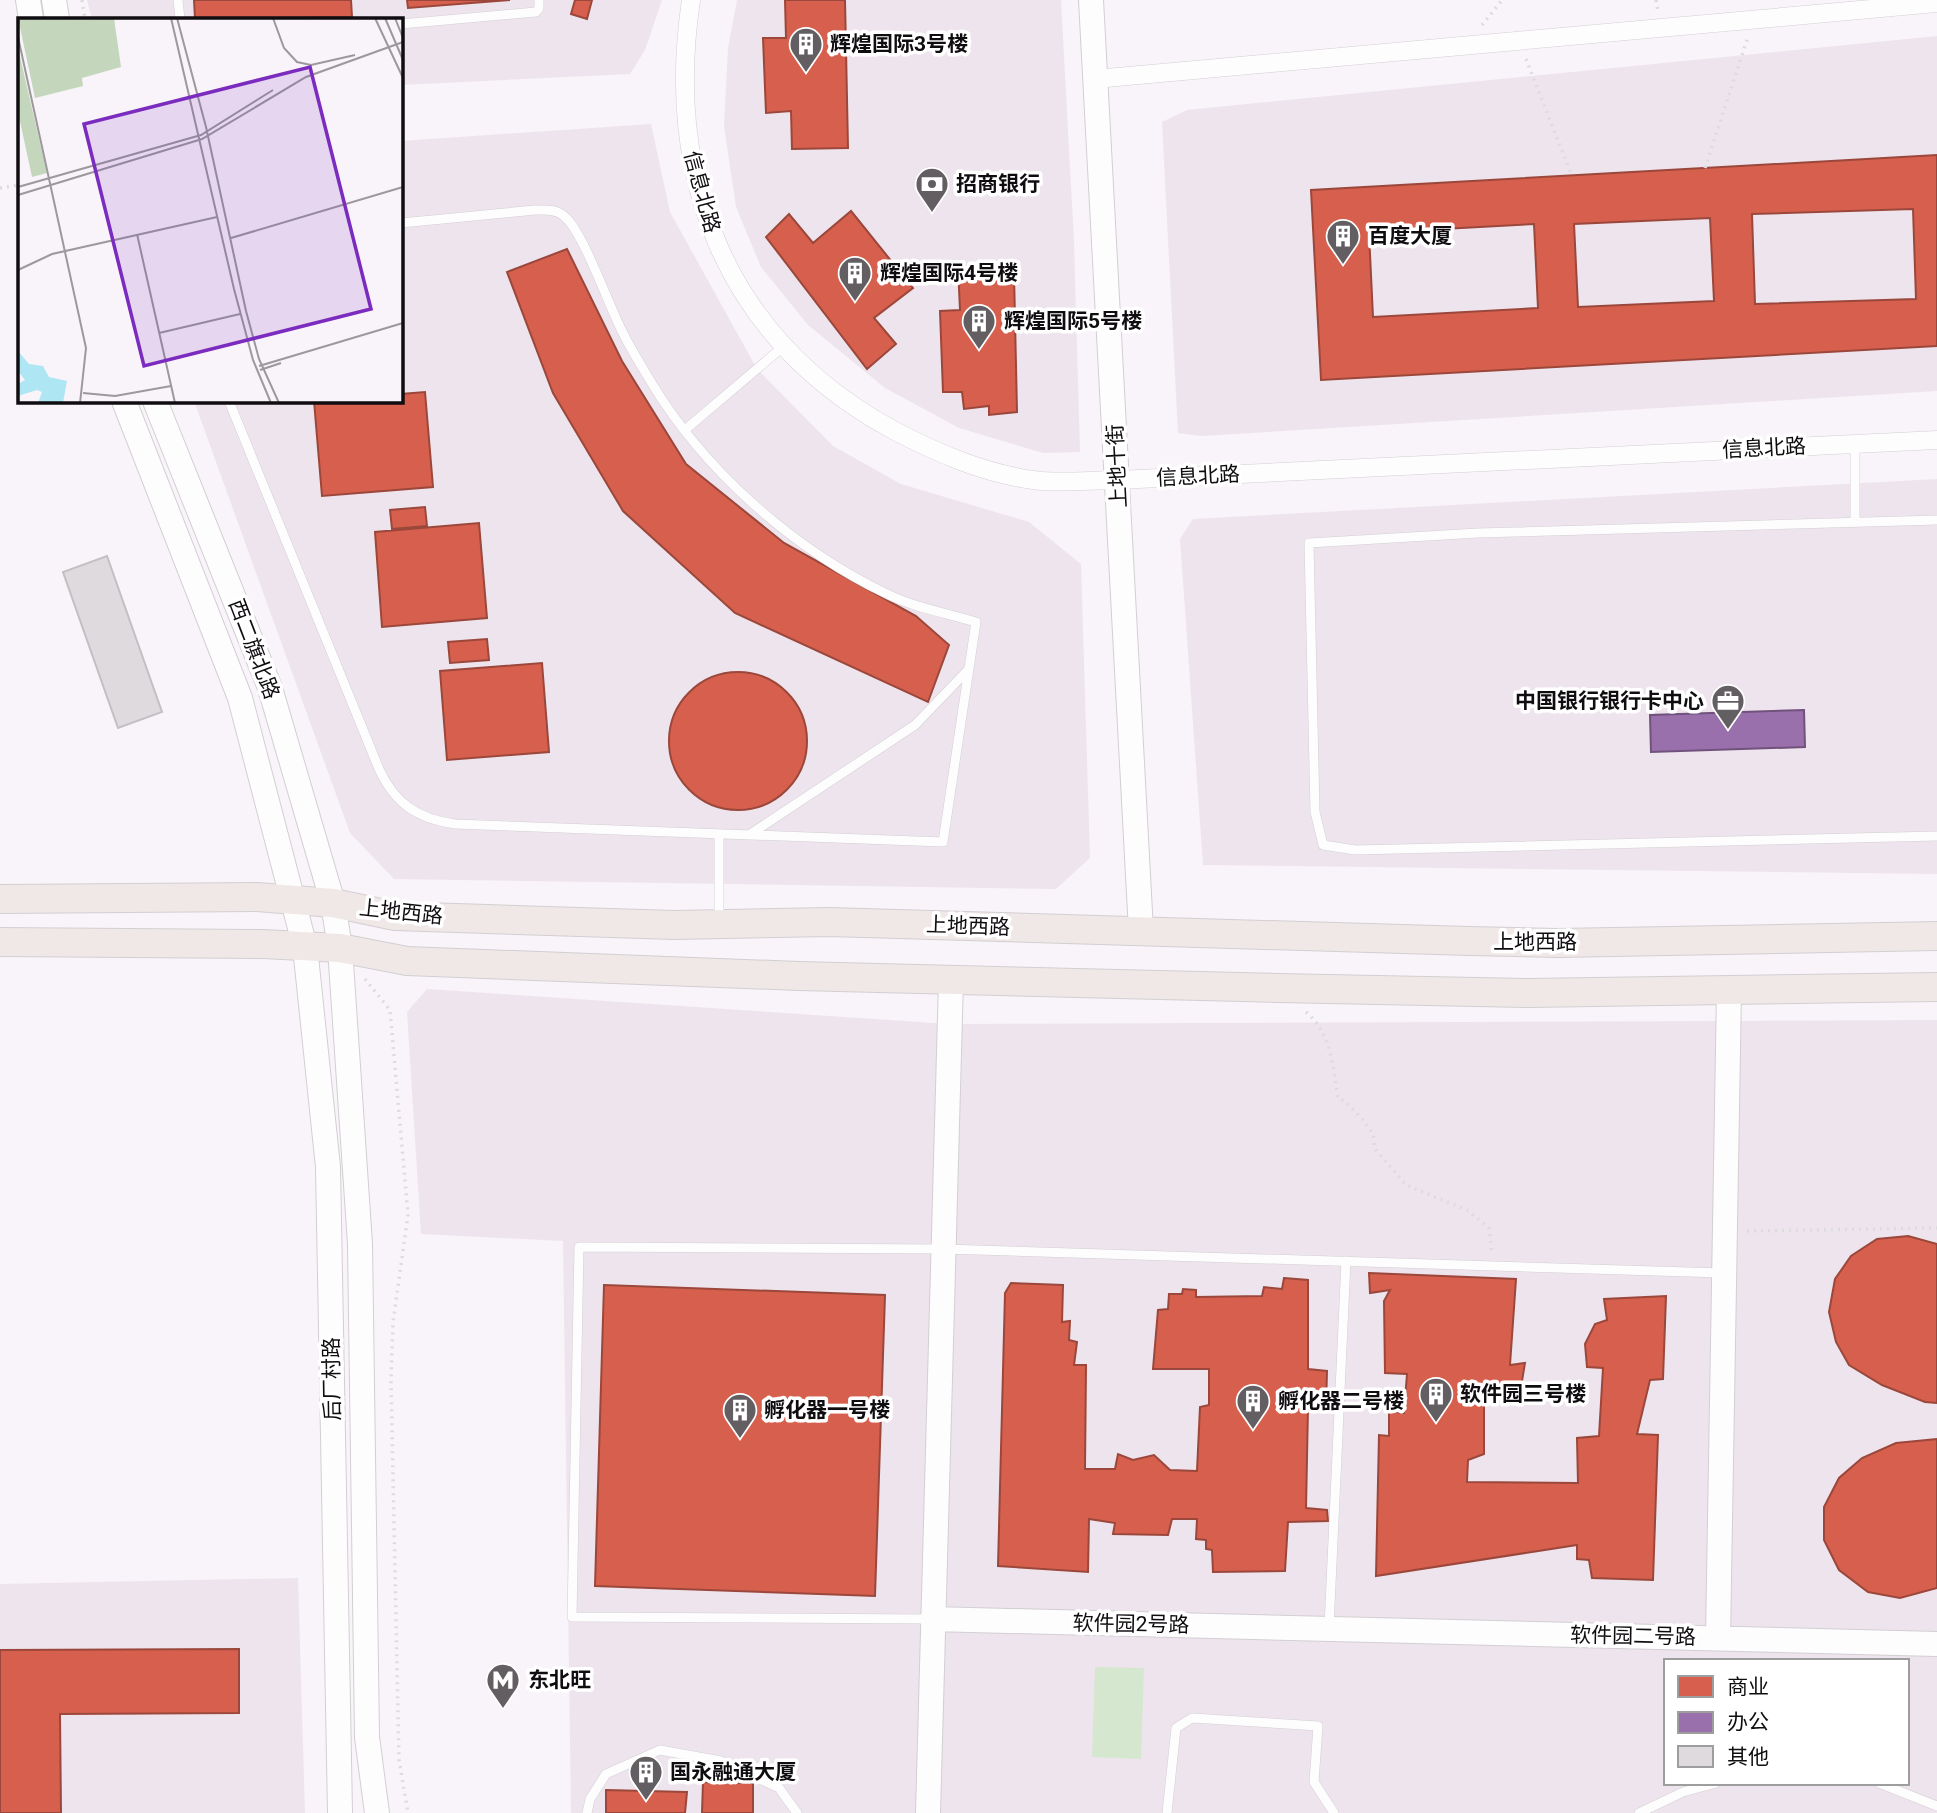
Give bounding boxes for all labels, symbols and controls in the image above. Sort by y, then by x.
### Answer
inset map [18,18,402,402]
building icon: 辉煌国际3号楼 [787,25,825,74]
place label: 辉煌国际3号楼 [830,32,968,56]
street label: 信息北路 [680,148,724,236]
bank icon: 招商银行 [913,165,951,214]
place label: 招商银行 [956,172,1040,196]
building icon: 百度大厦 [1324,217,1362,266]
place label: 百度大厦 [1368,224,1452,248]
building icon: 辉煌国际4号楼 [836,254,874,303]
place label: 辉煌国际4号楼 [880,261,1018,285]
building icon: 辉煌国际5号楼 [960,302,998,351]
place label: 辉煌国际5号楼 [1004,309,1142,333]
street label: 上地十街 [1103,423,1131,509]
street label: 信息北路 [1721,434,1807,462]
street label: 信息北路 [1155,462,1241,490]
street label: 西二旗北路 [224,596,284,702]
office icon: 中国银行银行卡中心 [1709,682,1747,731]
place label: 中国银行银行卡中心 [1515,689,1704,713]
street label: 上地西路 [358,896,444,928]
street label: 上地西路 [926,913,1010,939]
street label: 上地西路 [1493,930,1577,954]
street label: 后厂村路 [319,1337,345,1421]
building icon: 软件园三号楼 [1417,1375,1455,1424]
building icon: 孵化器二号楼 [1234,1382,1272,1431]
place label: 软件园三号楼 [1460,1382,1586,1406]
place label: 孵化器二号楼 [1278,1389,1404,1413]
building icon: 孵化器一号楼 [721,1391,759,1440]
place label: 孵化器一号楼 [764,1398,890,1422]
street label: 软件园2号路 [1072,1611,1190,1637]
street label: 软件园二号路 [1570,1623,1696,1649]
legend [1664,1659,1909,1785]
metro station icon: 东北旺 [484,1661,522,1710]
place label: 东北旺 [528,1668,591,1692]
text: 商业 [1727,1675,1769,1699]
text: 办公 [1727,1710,1769,1734]
text: 其他 [1727,1745,1769,1769]
building icon: 国永融通大厦 [627,1753,665,1802]
place label: 国永融通大厦 [670,1760,796,1784]

